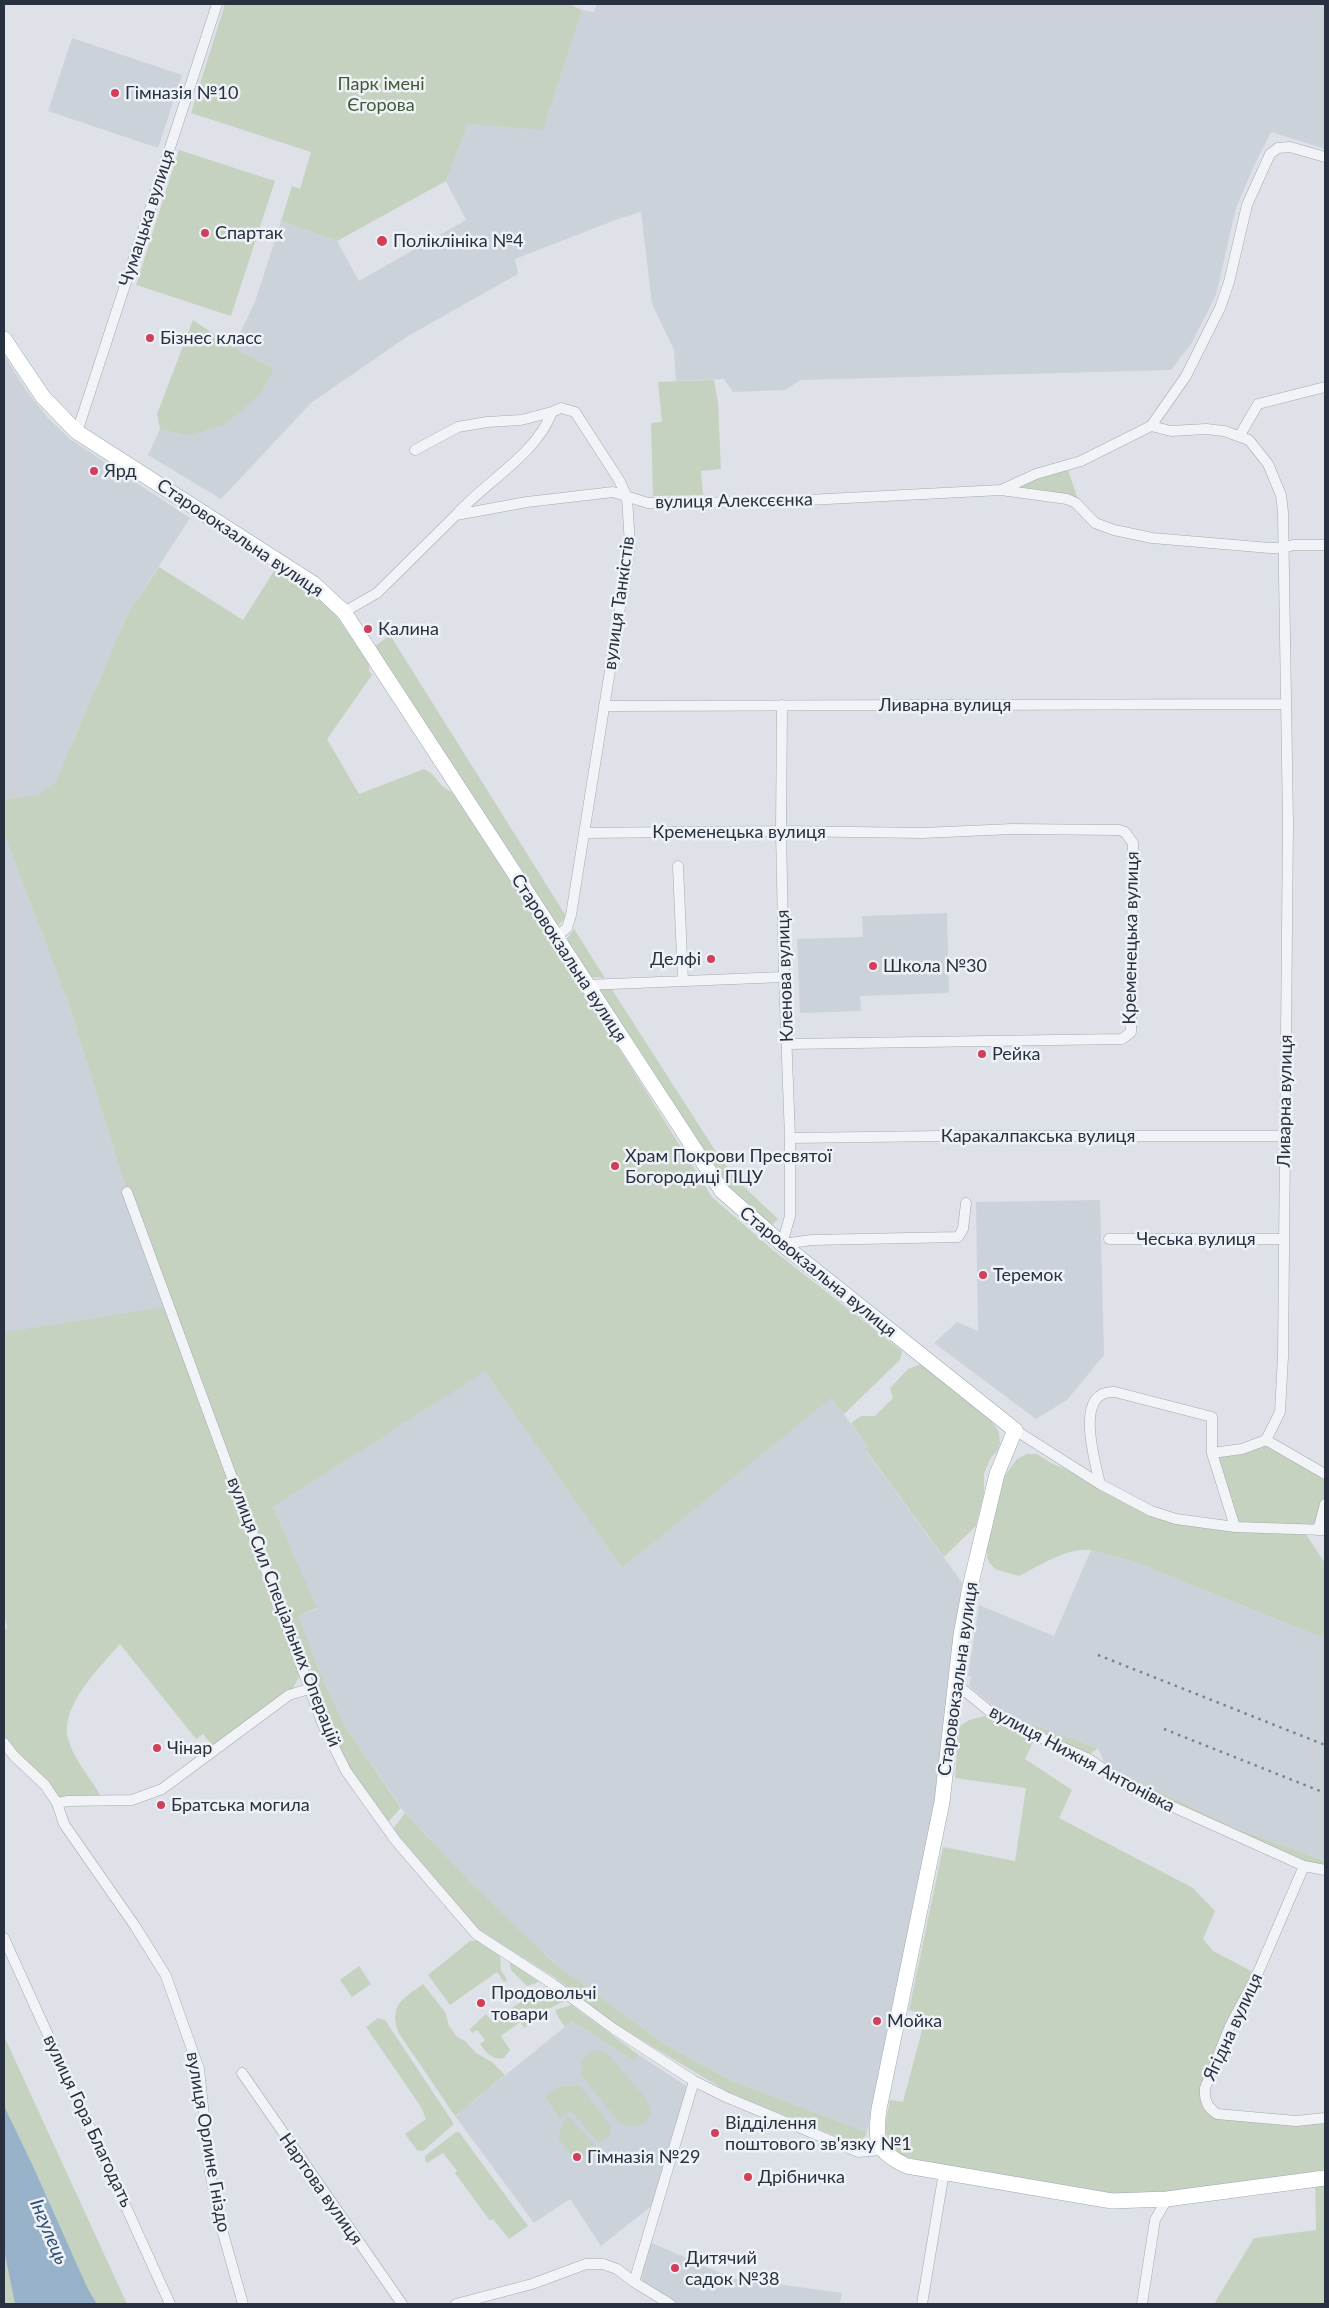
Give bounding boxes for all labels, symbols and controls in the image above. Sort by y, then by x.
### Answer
park label: Парк імені Єгорова [338,73,424,116]
place label: Гімназія №10 [125,82,238,104]
marker: Гімназія №10 [109,87,121,99]
street label: Чумацька вулиця [115,147,179,289]
place label: Спартак [215,222,283,244]
marker: Спартак [199,227,211,239]
place label: Поліклініка №4 [393,230,524,252]
marker: Поліклініка №4 [375,234,389,248]
place label: Бізнес класс [160,327,262,349]
marker: Бізнес класс [144,332,156,344]
place label: Ярд [104,460,137,482]
marker: Ярд [88,465,100,477]
street label: Старовокзальна вулиця [153,474,327,602]
street label: вулиця Алексєєнка [655,489,813,513]
street label: вулиця Танкістів [599,535,639,671]
place label: Калина [378,618,439,640]
marker: Калина [362,623,374,635]
street label: Ливарна вулиця [879,694,1011,716]
street label: Кременецька вулиця [652,821,826,843]
street label: Кременецька вулиця [1119,851,1143,1025]
street label: Старовокзальна вулиця [507,870,631,1046]
street label: Кленова вулиця [772,909,798,1043]
place label: Делфі [650,948,701,970]
marker: Делфі [705,953,717,965]
place label: Школа №30 [883,955,987,977]
marker: Школа №30 [867,960,879,972]
street label: Ливарна вулиця [1273,1034,1297,1168]
place label: Рейка [992,1043,1040,1065]
marker: Рейка [976,1048,988,1060]
street label: Каракалпакська вулиця [941,1125,1135,1147]
place label: Храм Покрови Пресвятої Богородиці ПЦУ [625,1145,832,1188]
marker: Храм Покрови Пресвятої Богородиці ПЦУ [609,1160,621,1172]
street label: Старовокзальна вулиця [735,1202,901,1342]
street label: Чеська вулиця [1137,1228,1255,1250]
place label: Теремок [993,1264,1063,1286]
marker: Теремок [977,1269,989,1281]
street label: вулиця Сил Спеціальних Операцій [222,1474,346,1750]
street label: Старовокзальна вулиця [934,1580,982,1778]
street label: вулиця Нижня Антонівка [986,1701,1178,1817]
place label: Чінар [167,1737,212,1759]
marker: Чінар [151,1742,163,1754]
place label: Братська могила [171,1794,310,1816]
marker: Братська могила [155,1799,167,1811]
street label: Ягідна вулиця [1199,1970,1267,2084]
place label: Продовольчі товари [491,1982,597,2025]
marker: Продовольчі товари [475,1997,487,2009]
place label: Мойка [887,2010,942,2032]
marker: Мойка [871,2015,883,2027]
street label: вулиця Гора Благодать [39,2031,137,2211]
street label: вулиця Орлине Гніздо [181,2050,235,2234]
place label: Відділення поштового зв'язку №1 [725,2112,912,2154]
marker: Відділення поштового зв'язку №1 [709,2127,721,2139]
street label: Нартова вулиця [274,2129,368,2249]
place label: Гімназія №29 [587,2146,700,2168]
marker: Гімназія №29 [571,2151,583,2163]
place label: Дрібничка [758,2166,845,2188]
marker: Дрібничка [742,2171,754,2183]
water label: Інгулець [25,2196,73,2268]
place label: Дитячий садок №38 [685,2247,779,2290]
marker: Дитячий садок №38 [669,2262,681,2274]

